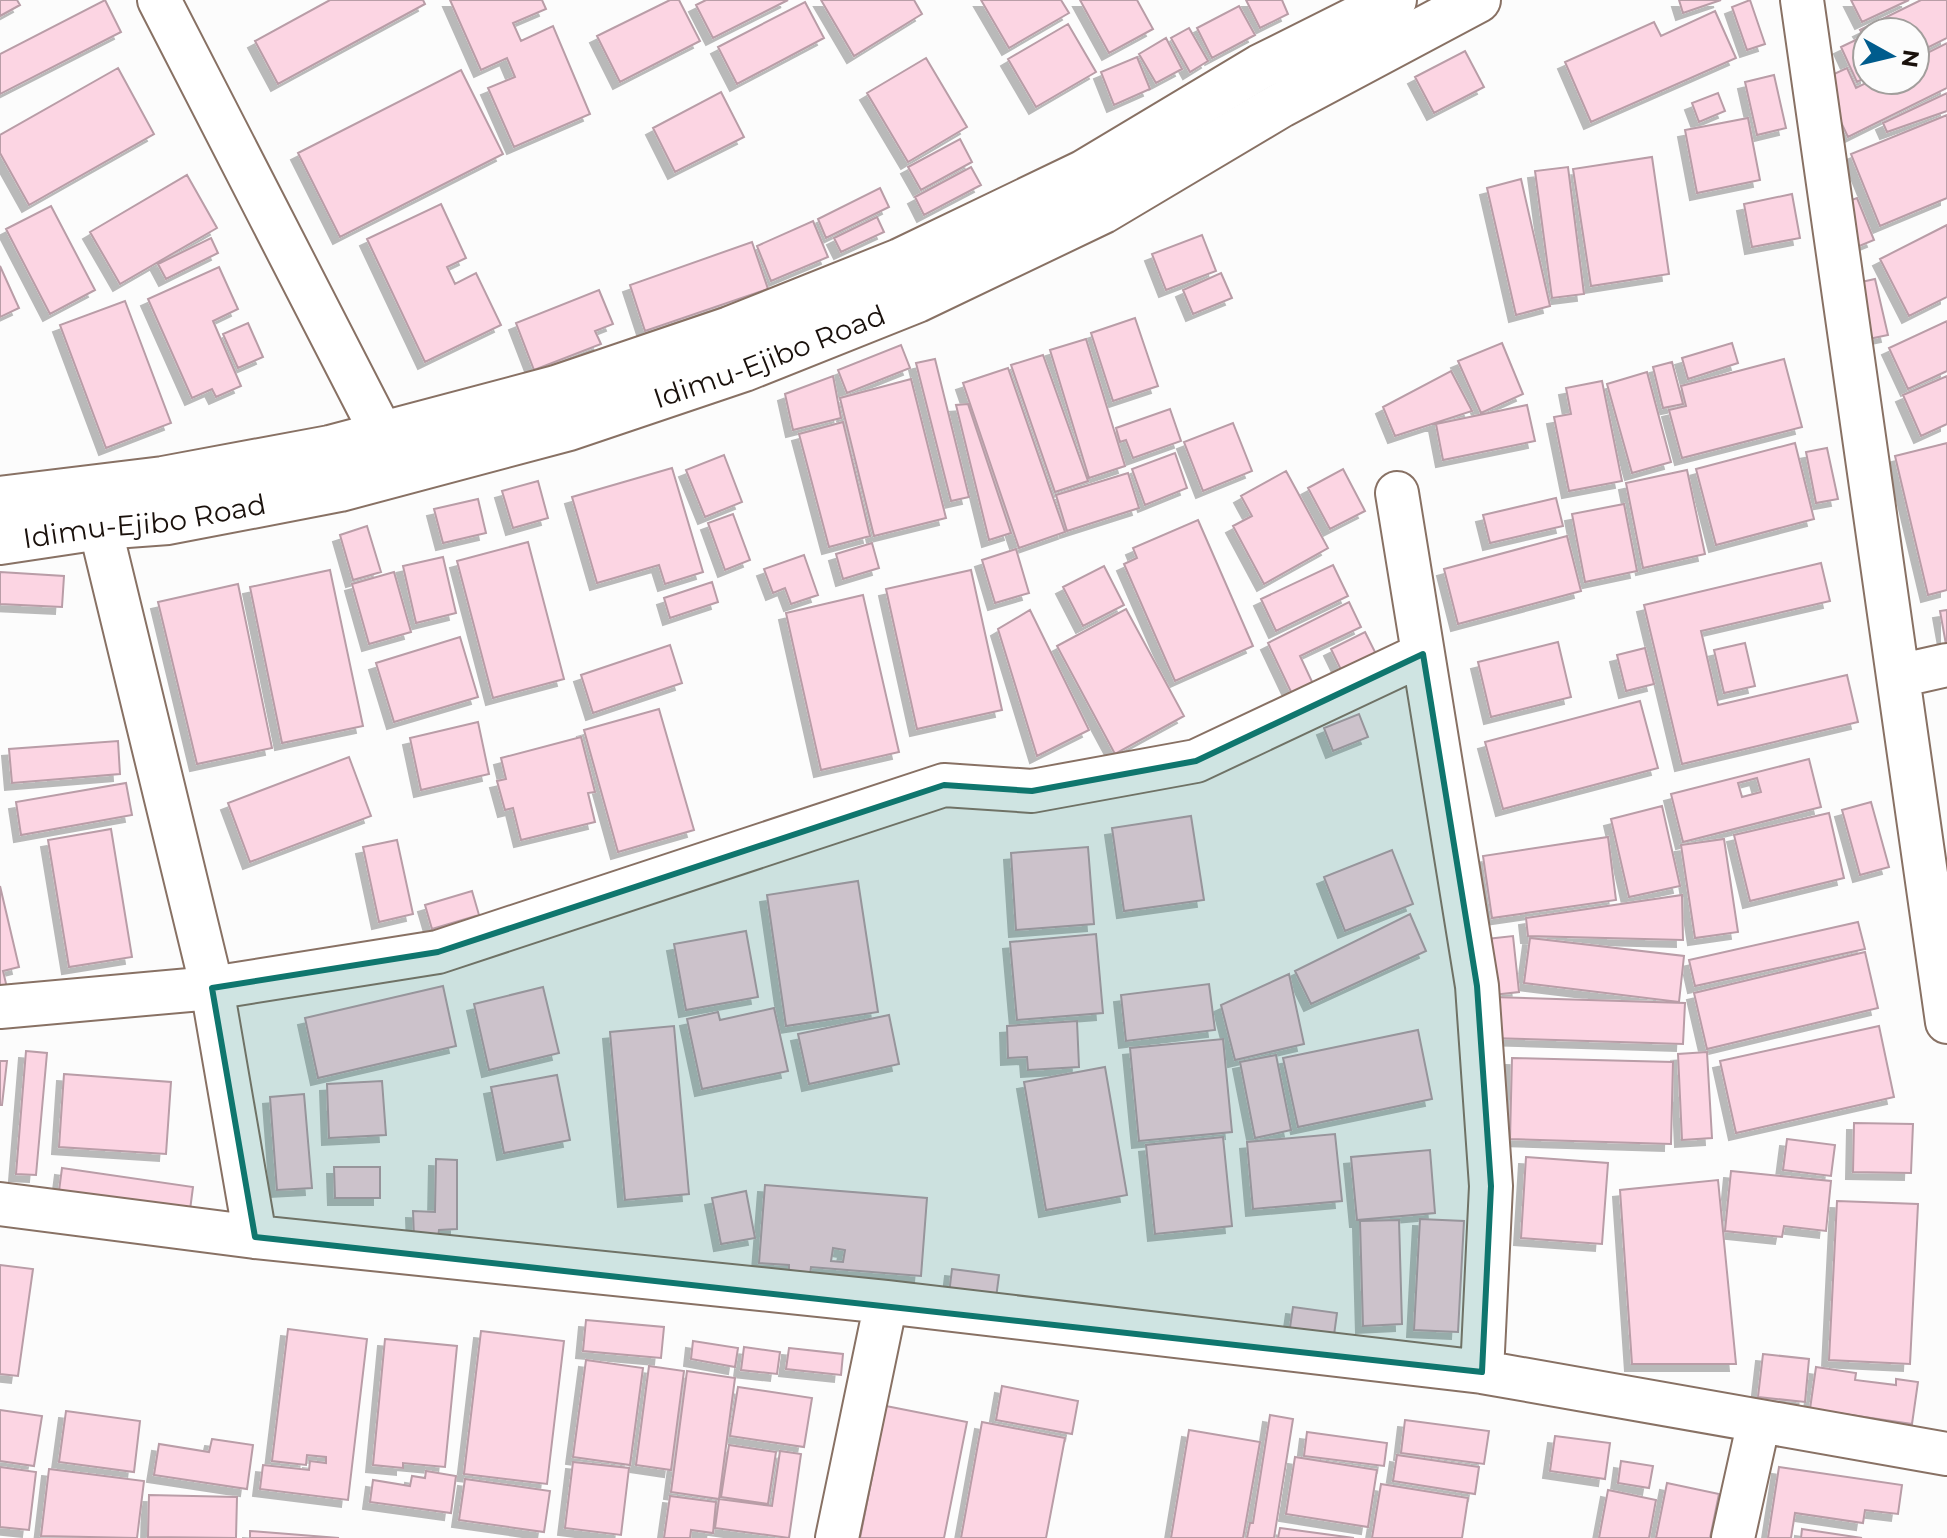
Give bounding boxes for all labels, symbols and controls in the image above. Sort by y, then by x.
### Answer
north arrow [1851,16,1931,96]
text: N [1896,48,1925,69]
street label: Idimu-Ejibo Road [649,297,890,415]
street label: Idimu-Ejibo Road [21,487,269,555]

